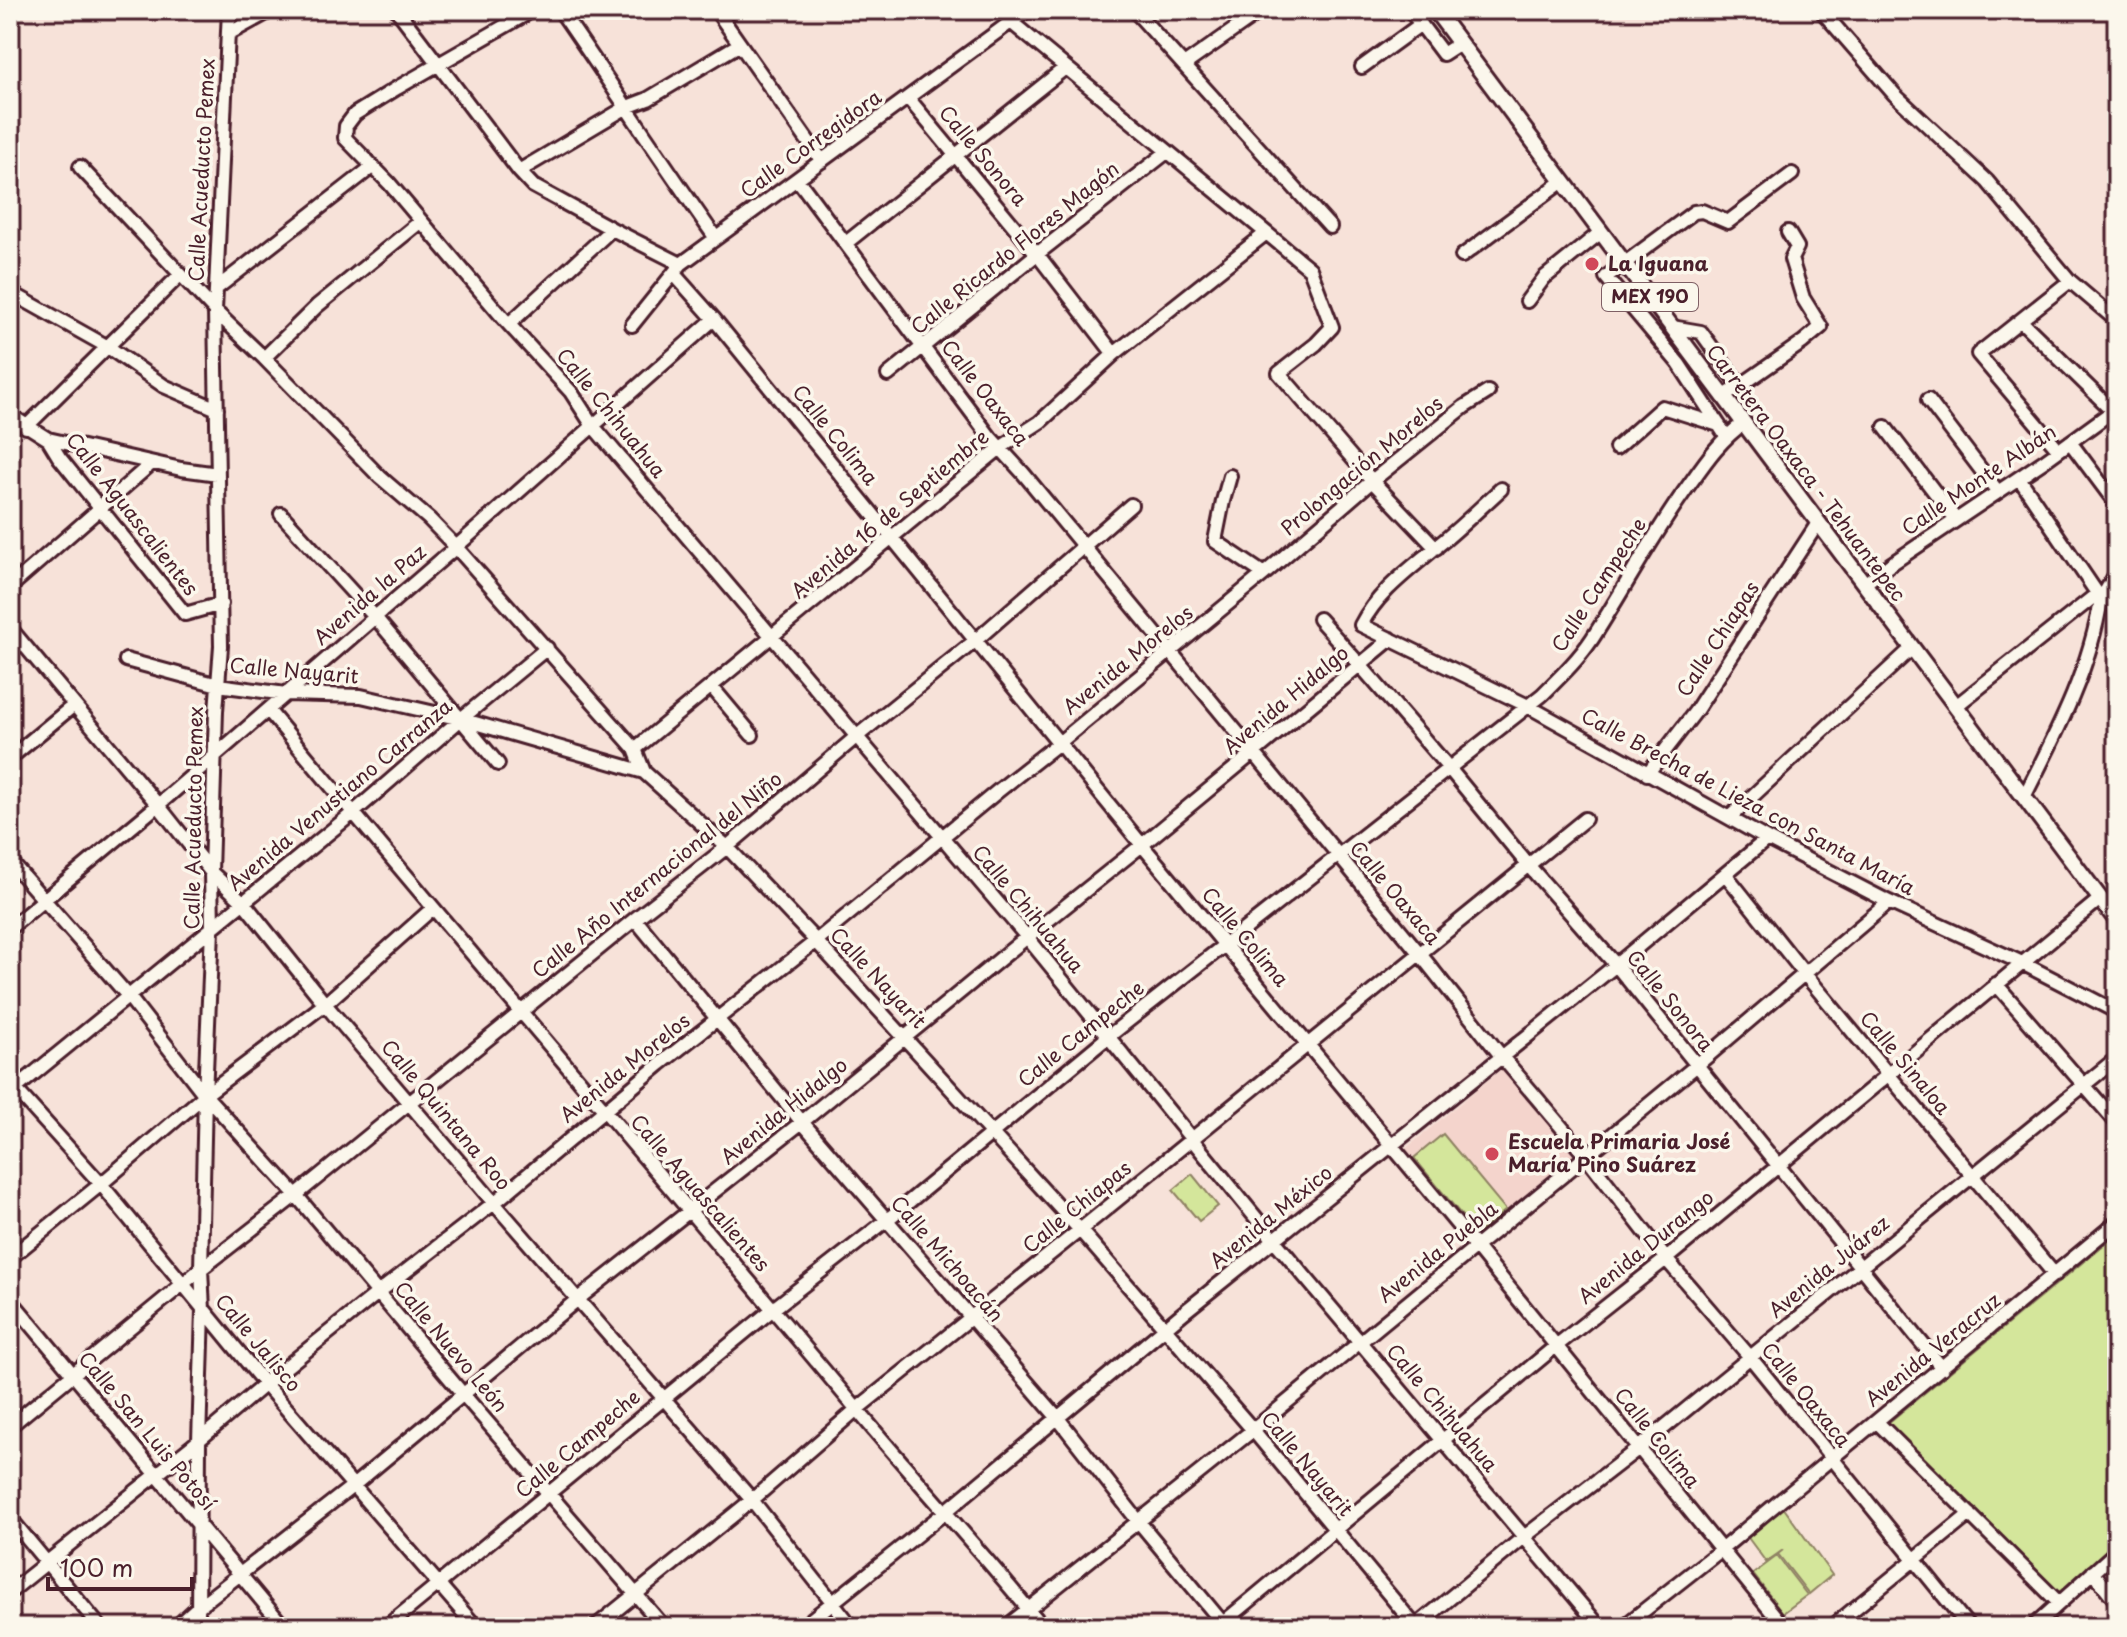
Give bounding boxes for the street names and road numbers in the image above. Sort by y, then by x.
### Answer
street label: Calle Acueducto Pemex [180,58,222,282]
street label: Calle Corregidora [734,81,888,205]
street label: Calle Sonora [933,98,1035,213]
street label: Calle Ricardo Flores Magón [904,154,1125,341]
road number: MEX 190 [1602,283,1698,311]
street label: Calle Oaxaca [935,333,1037,452]
street label: Carretera Oaxaca - Tehuantepec [1700,337,1914,607]
street label: Calle Chihuahua [550,341,674,484]
street label: Calle Colima [786,378,886,491]
street label: Prolongación Morelos [1274,388,1449,542]
street label: Calle Monte Albán [1895,416,2062,542]
street label: Avenida 16 de Septiembre [784,421,995,605]
street label: Calle Aguascalientes [60,426,206,601]
street label: Calle Campeche [1543,511,1653,658]
street label: Avenida la Paz [306,537,432,652]
street label: Calle Chiapas [1668,575,1766,702]
street label: Avenida Morelos [1056,597,1199,721]
street label: Avenida Hidalgo [1216,638,1355,761]
street label: Calle Nayarit [228,649,360,691]
street label: Avenida Venustiano Carranza [220,691,458,897]
street label: Calle Brecha de Lieza con Santa María [1576,700,1921,902]
street label: Calle Acueducto Pemex [176,706,210,930]
street label: Calle Año Internacional del Niño [525,764,788,985]
street label: Calle Oaxaca [1343,834,1449,951]
street label: Calle Chihuahua [966,838,1092,980]
street label: Calle Colima [1195,880,1297,993]
street label: Calle Nayarit [824,920,934,1035]
street label: Calle Sonora [1620,943,1722,1058]
street label: Calle Campeche [1011,973,1150,1094]
street label: Calle Sinaloa [1853,1004,1958,1121]
street label: Avenida Morelos [553,1005,696,1129]
street label: Calle Quintana Roo [375,1032,519,1196]
street label: Avenida Hidalgo [713,1050,853,1171]
street label: Calle Aguascalientes [624,1107,778,1277]
street label: Calle Chiapas [1015,1153,1137,1260]
street label: Avenida México [1203,1157,1338,1275]
street label: Avenida Durango [1571,1182,1720,1310]
street label: Calle Michoacán [884,1188,1011,1328]
street label: Avenida Puebla [1371,1193,1504,1309]
street label: Avenida Juárez [1761,1208,1895,1324]
street label: Calle Nuevo León [388,1274,516,1418]
street label: Avenida Veracruz [1858,1285,2007,1413]
street label: Calle Jalisco [209,1287,309,1398]
street label: Calle Oaxaca [1755,1335,1859,1454]
street label: Calle Chihuahua [1380,1337,1506,1479]
street label: Calle San Luis Potosí [72,1344,224,1517]
street label: Calle Colima [1608,1381,1708,1494]
street label: Calle Campeche [508,1382,646,1505]
street label: Calle Nayarit [1255,1404,1361,1523]

